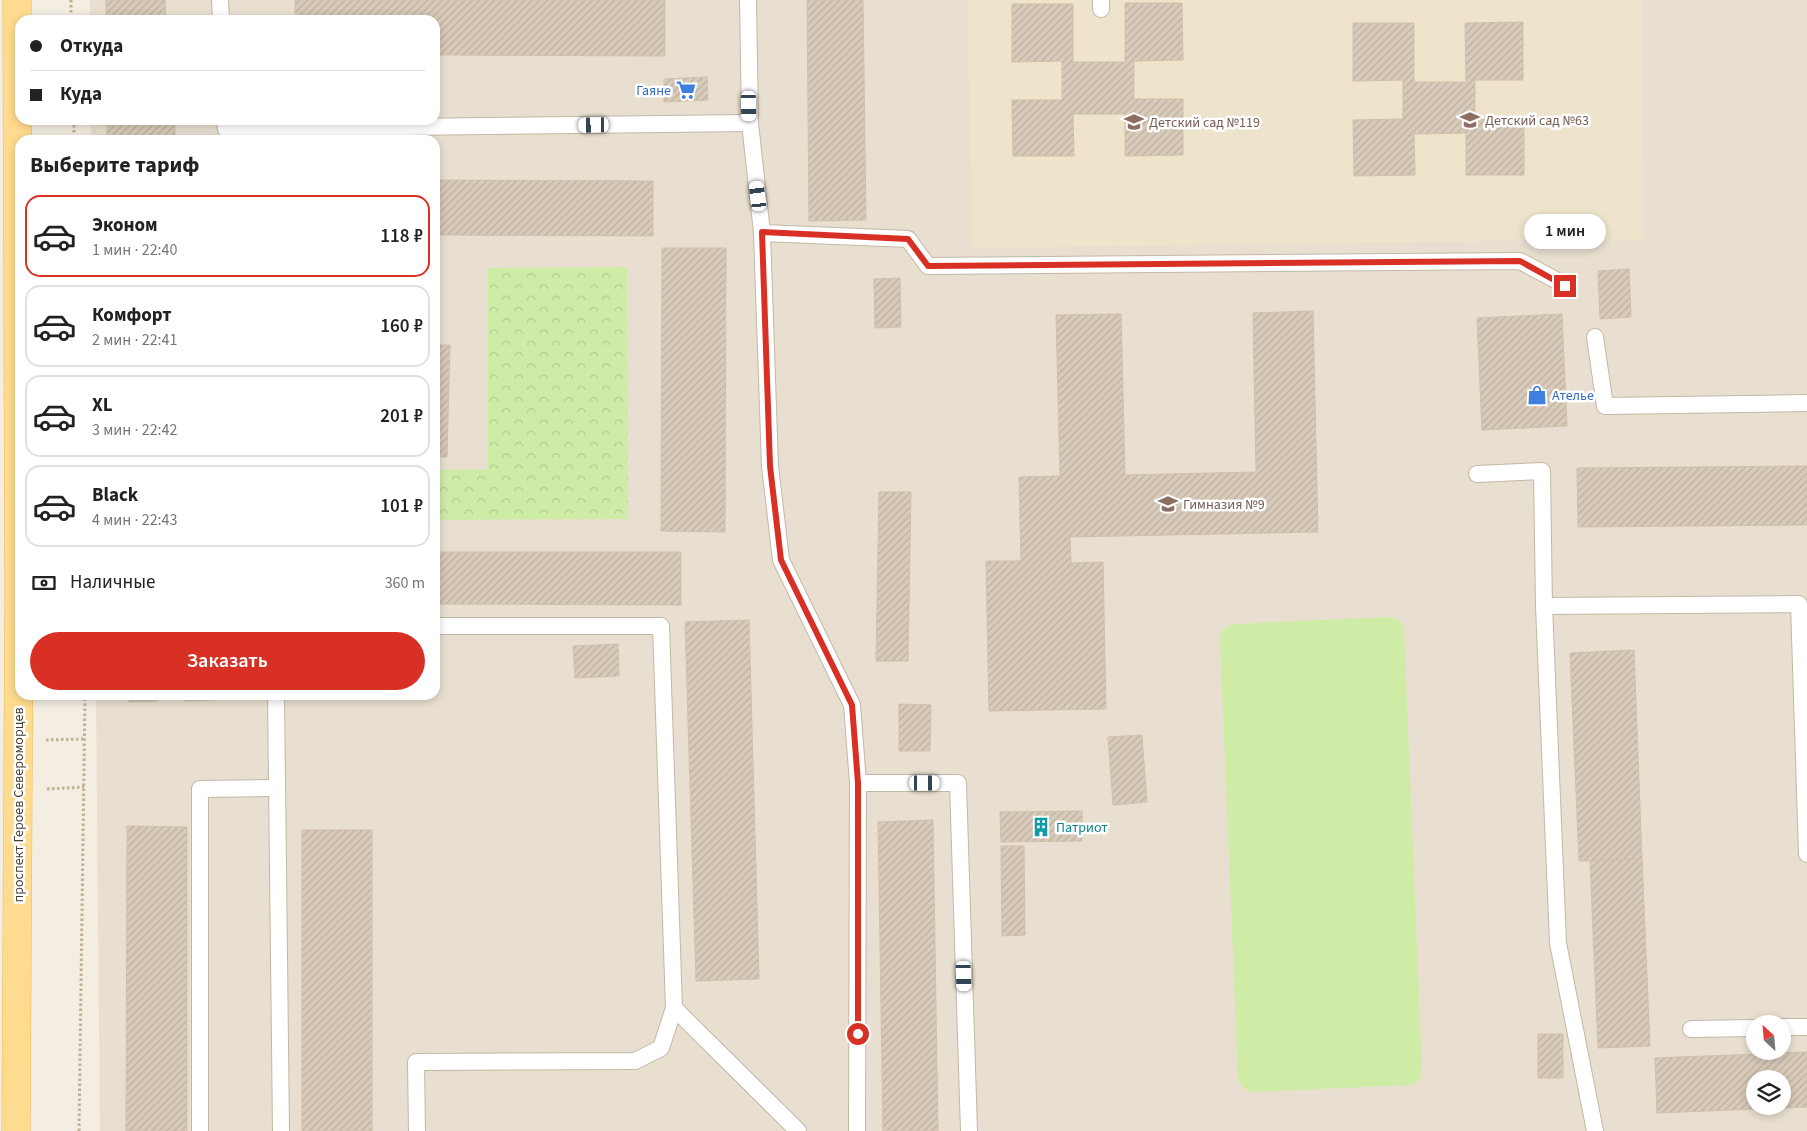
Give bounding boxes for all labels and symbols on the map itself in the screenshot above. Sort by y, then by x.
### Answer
supermarket icon: Гаяне [675,79,697,101]
place label: Гаяне [636,81,671,101]
car [741,91,756,121]
school or university icon: Детский сад №63 [1459,109,1481,131]
school or university icon: Детский сад №119 [1123,111,1145,133]
place label: Детский сад №63 [1485,111,1589,131]
place label: Детский сад №119 [1149,113,1260,133]
car [578,117,609,133]
car [748,180,767,212]
callout: 1 мин [1524,214,1606,248]
route end [1554,275,1576,297]
shop icon: Ателье [1526,384,1548,406]
place label: Ателье [1552,386,1594,406]
school or university icon: Гимназия №9 [1157,493,1179,515]
place label: Гимназия №9 [1183,495,1265,515]
street label: проспект Героев Североморцев [9,707,29,903]
car [910,776,940,791]
building icon: Патриот [1030,816,1052,838]
place label: Патриот [1056,818,1108,838]
car [955,961,972,991]
north arrow [1746,1015,1791,1060]
route start [847,1023,869,1045]

